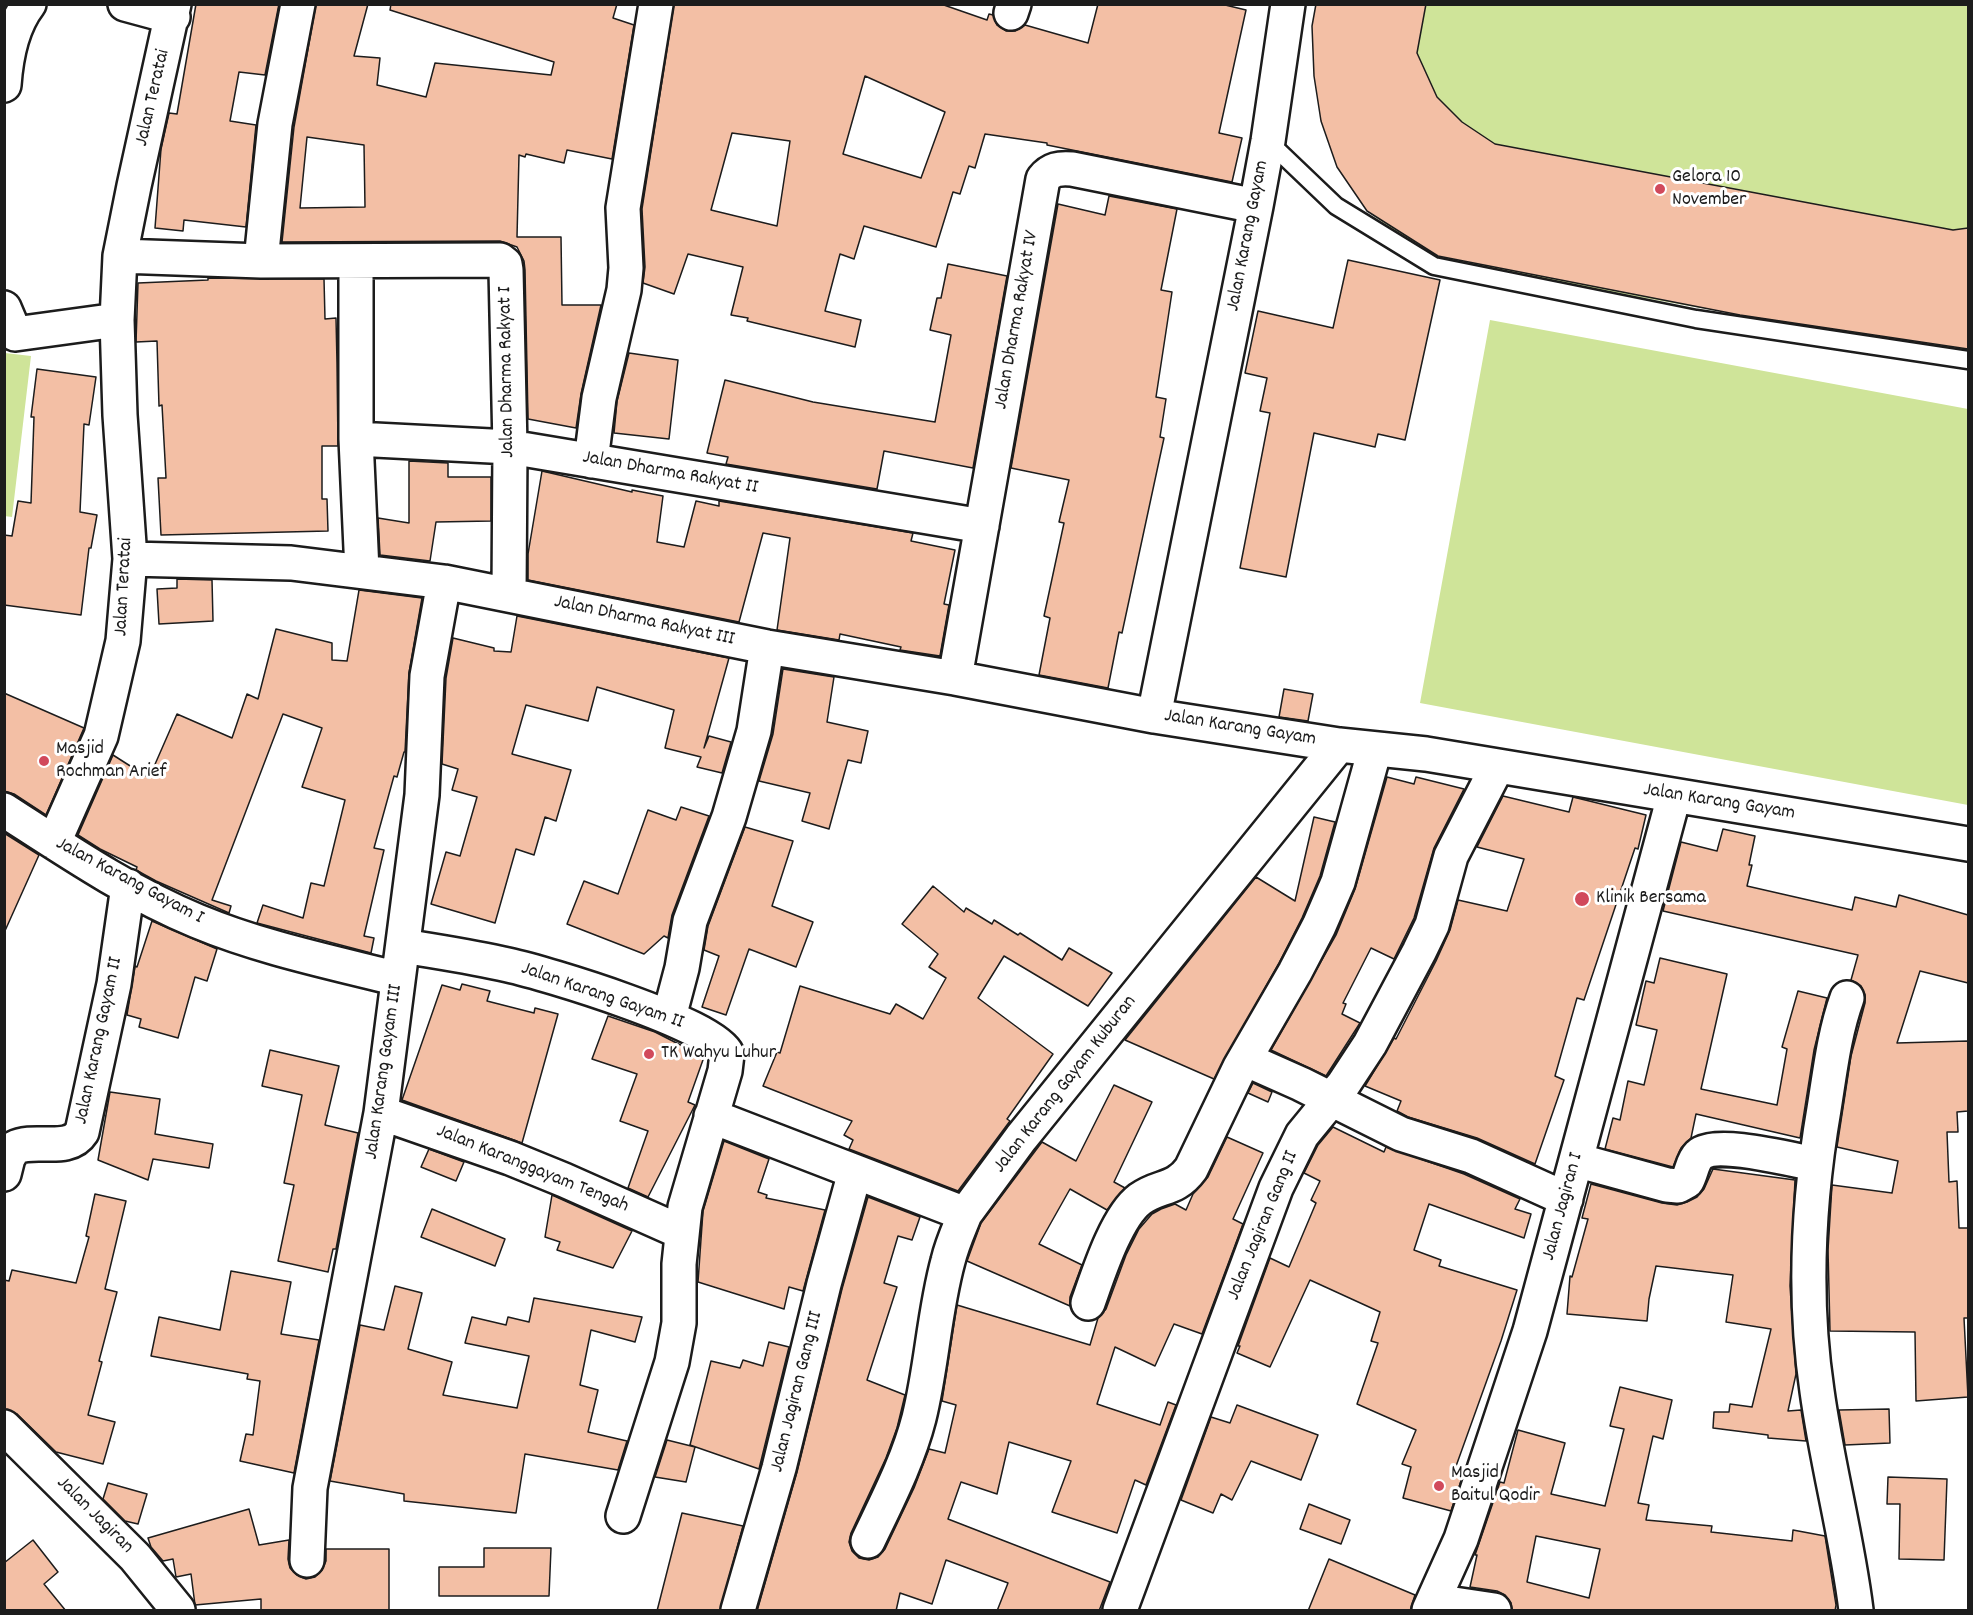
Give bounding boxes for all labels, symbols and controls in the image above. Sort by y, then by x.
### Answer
street label: Jalan Teratai [131,47,177,149]
street label: Jalan Karang Gayam [1223,158,1275,314]
place label: Gelora 10 November [1672,166,1747,213]
marker: Gelora 10 November [1653,182,1667,196]
street label: Jalan Dharma Rakyat IV [990,229,1046,411]
street label: Jalan Dharma Rakyat I [495,286,521,458]
street label: Jalan Dharma Rakyat II [580,447,760,501]
street label: Jalan Teratai [110,537,140,637]
street label: Jalan Dharma Rakyat III [552,591,736,653]
street label: Jalan Karang Gayam [1162,705,1318,753]
place label: Masjid Rochman Arief [56,738,167,785]
marker: Masjid Rochman Arief [37,754,51,768]
street label: Jalan Karang Gayam [1641,779,1797,827]
street label: Jalan Karang Gayam I [51,833,207,931]
place label: Klinik Bersama [1596,887,1706,911]
marker: Klinik Bersama [1573,890,1591,908]
street label: Jalan Karang Gayam II [71,955,129,1127]
street label: Jalan Karang Gayam II [518,958,686,1036]
street label: Jalan Karang Gayam III [361,983,409,1161]
street label: Jalan Karang Gayam Kuburan [989,991,1143,1179]
place label: TK Wahyu Luhur [661,1042,776,1066]
marker: TK Wahyu Luhur [642,1047,656,1061]
street label: Jalan Karanggayam Tengah [432,1120,632,1220]
street label: Jalan Jagiran Gang II [1223,1148,1305,1304]
street label: Jalan Jagiran I [1538,1151,1590,1263]
street label: Jalan Jagiran Gang III [766,1309,830,1475]
place label: Masjid Baitul Qodir [1451,1462,1540,1509]
street label: Jalan Jagiran [50,1472,138,1560]
marker: Masjid Baitul Qodir [1432,1479,1446,1493]

